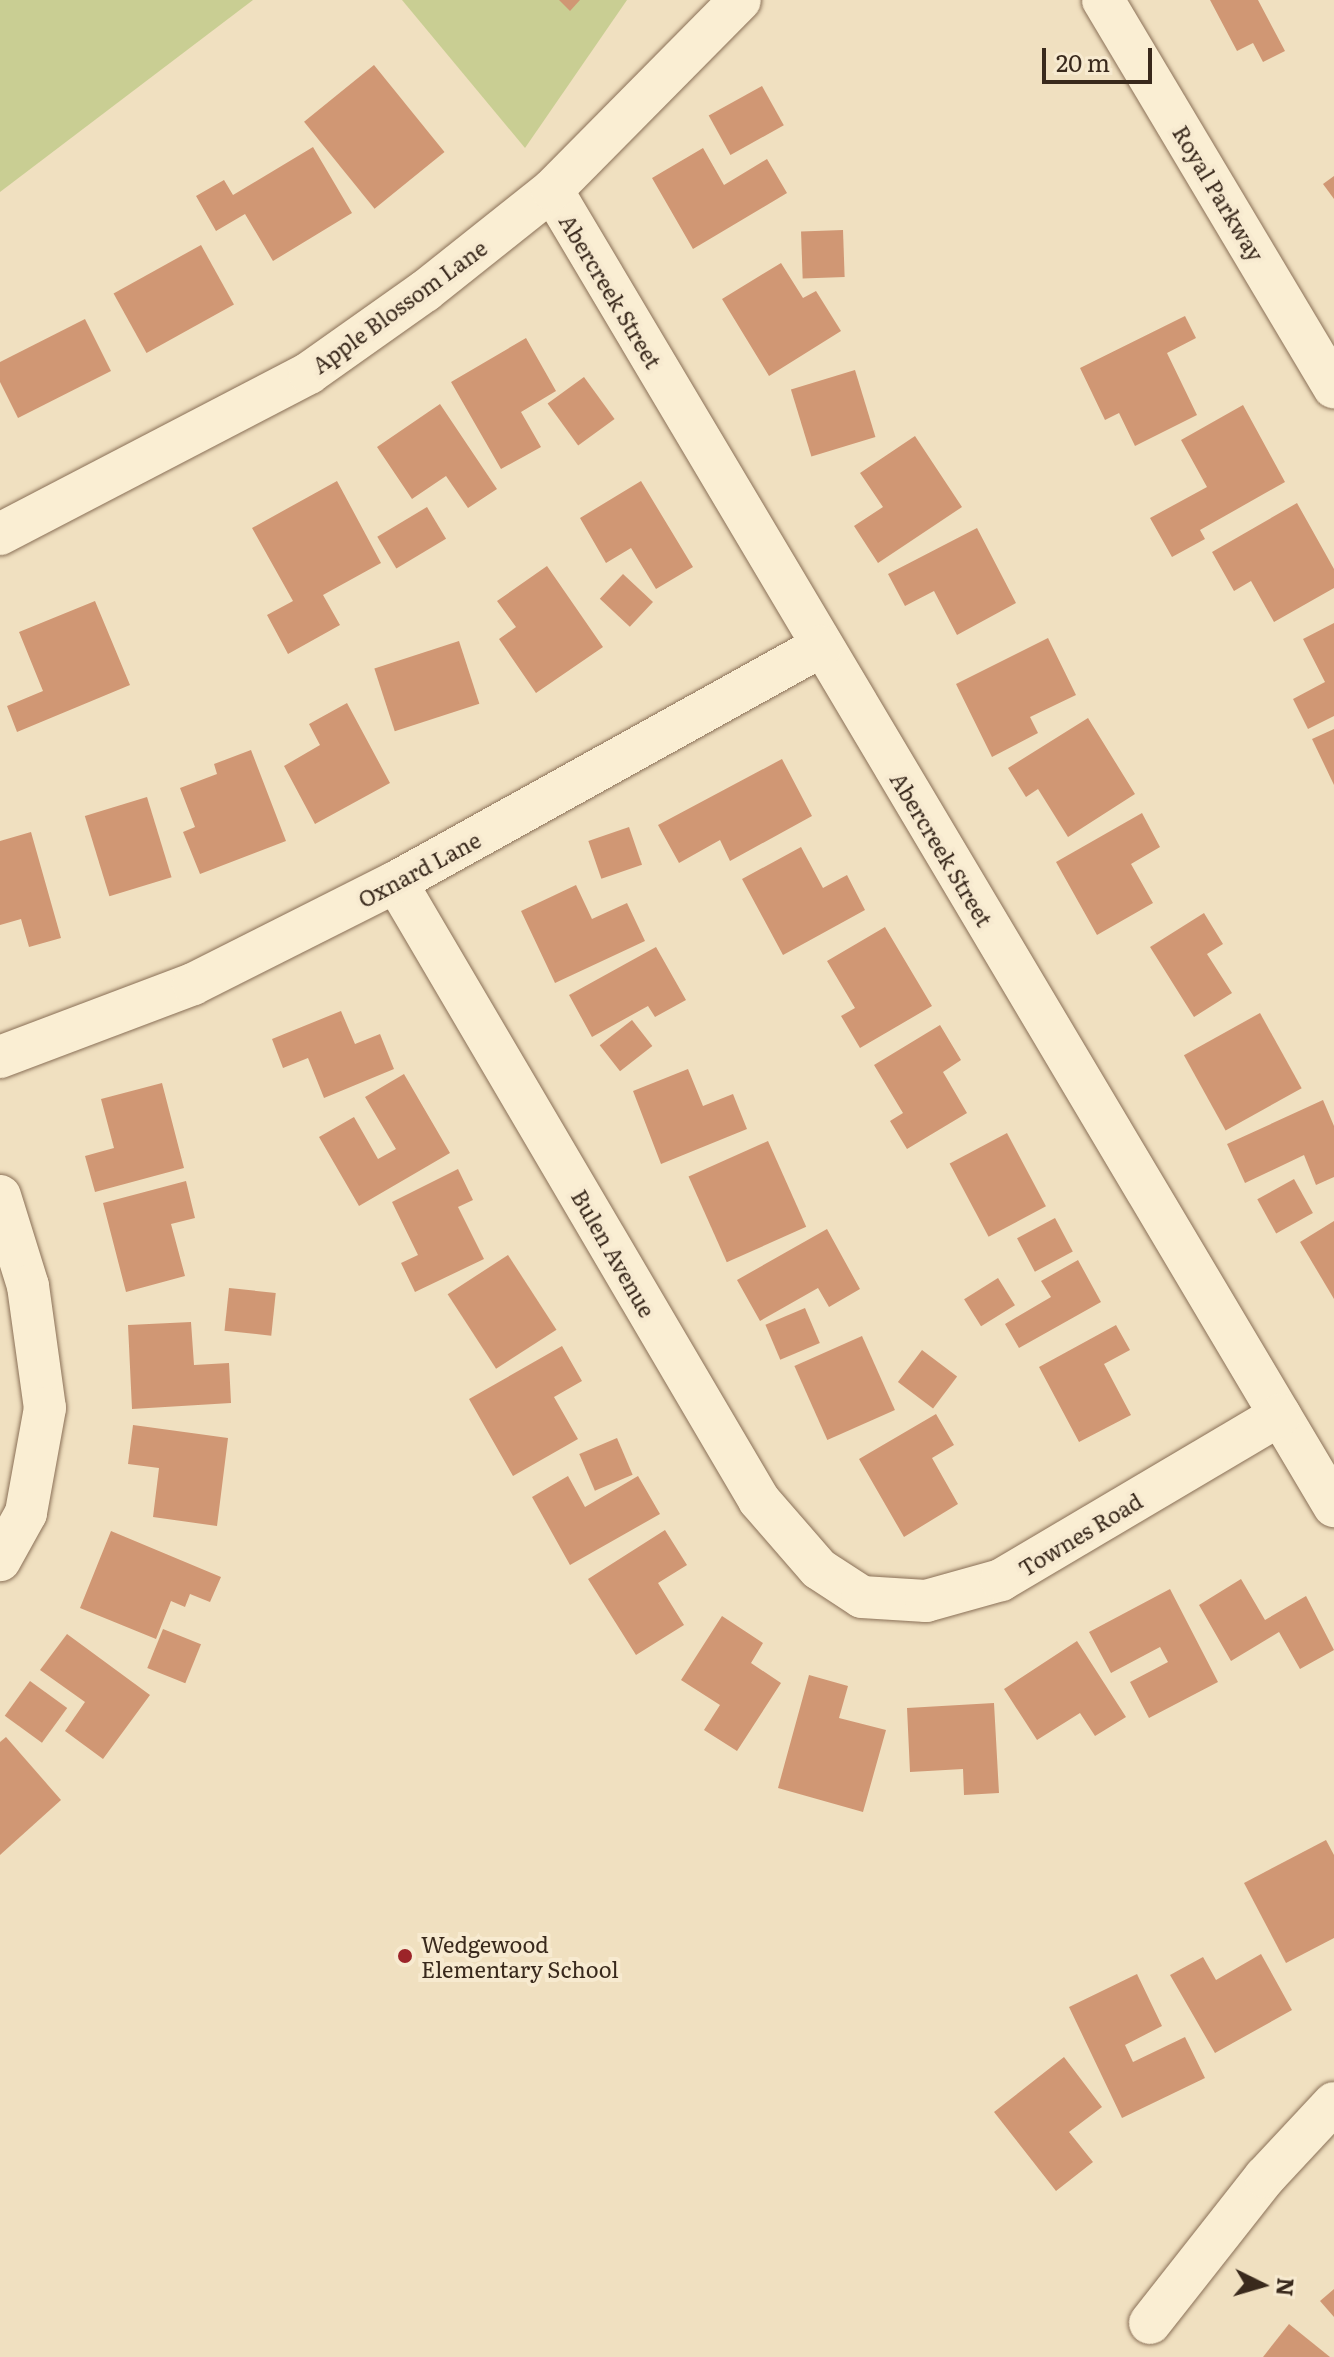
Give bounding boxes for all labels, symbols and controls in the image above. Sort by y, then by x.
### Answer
scale bar [1046,32,1156,82]
text: 20 m [1056,44,1110,79]
street label: Royal Parkway [1168,120,1270,266]
street label: Abercreek Street [555,209,667,373]
street label: Apple Blossom Lane [307,234,491,378]
street label: Abercreek Street [886,767,998,931]
street label: Oxnard Lane [353,826,485,912]
street label: Bulen Avenue [567,1184,661,1322]
street label: Townes Road [1013,1487,1147,1581]
place label: Wedgewood Elementary School [421,1930,619,1982]
marker: Wedgewood Elementary School [396,1947,414,1965]
north arrow [1222,2245,1302,2325]
text: N [1269,2276,1304,2298]

